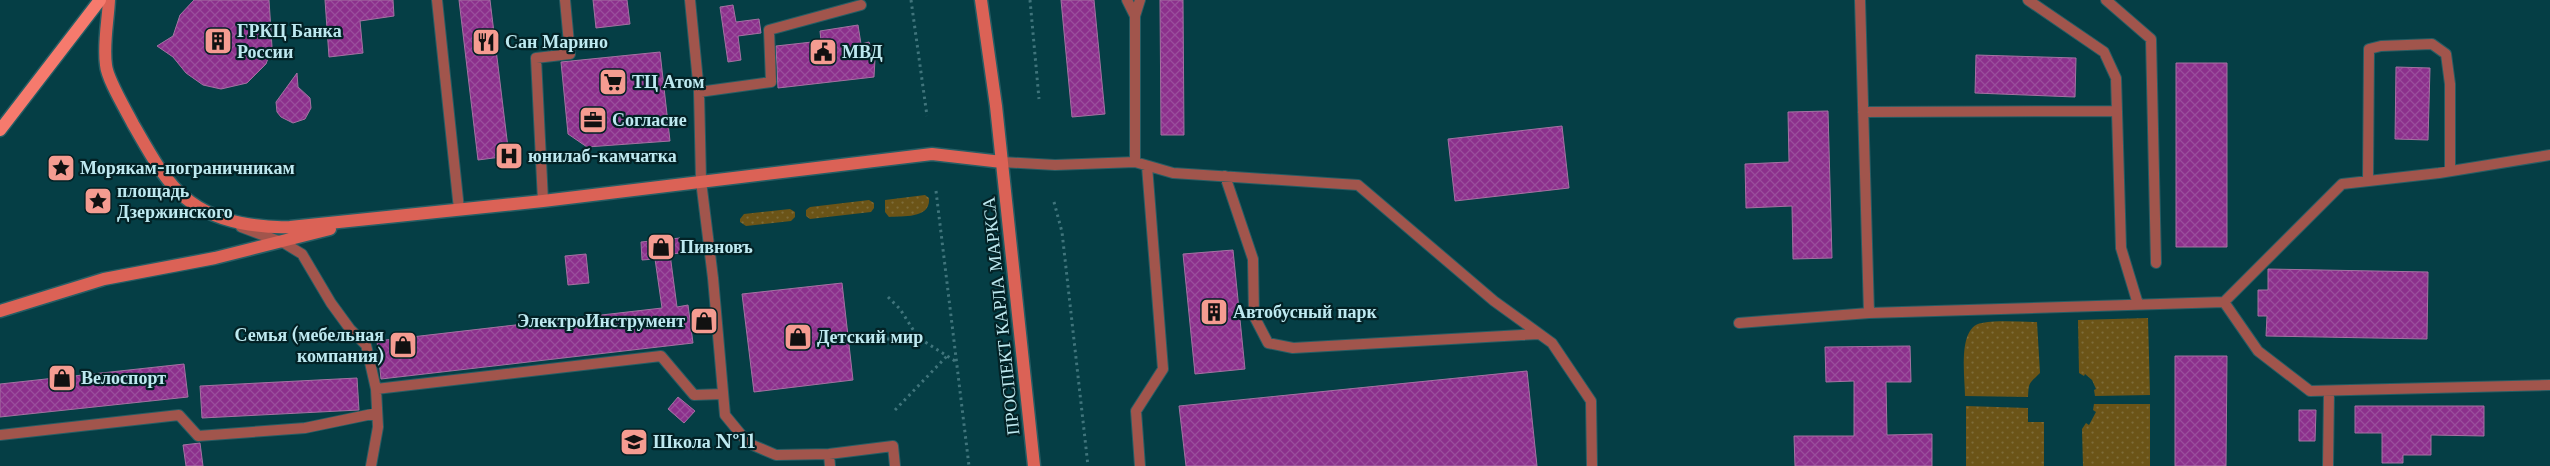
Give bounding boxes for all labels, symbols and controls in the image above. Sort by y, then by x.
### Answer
place label: ГРКЦ Банка России [237,20,342,63]
building icon: ГРКЦ Банка России [203,26,233,56]
restaurant icon: Сан Марино [471,27,501,57]
place label: Сан Марино [505,31,608,53]
public building icon: МВД [808,37,838,67]
place label: МВД [842,41,883,63]
supermarket icon: ТЦ Атом [598,67,628,97]
place label: ТЦ Атом [632,71,704,93]
office icon: Согласие [578,105,608,135]
place label: Согласие [612,109,687,131]
hospital icon: юнилаб-камчатка [494,141,524,171]
place label: юнилаб-камчатка [528,145,677,167]
place icon: Морякам-пограничникам [46,153,76,183]
place label: Морякам-пограничникам [80,157,295,179]
place label: площадь Дзержинского [117,180,233,223]
place icon: площадь Дзержинского [83,186,113,216]
street label: ПРОСПЕКТ КАРЛА МАРКСА [978,196,1024,436]
shop icon: Пивновъ [646,232,676,262]
place label: Пивновъ [680,236,753,258]
building icon: Автобусный парк [1199,297,1229,327]
place label: Автобусный парк [1233,301,1378,323]
shop icon: ЭлектроИнструмент [689,306,719,336]
place label: ЭлектроИнструмент [517,310,685,332]
shop icon: Детский мир [783,322,813,352]
place label: Семья (мебельная компания) [235,324,384,367]
place label: Детский мир [817,326,923,348]
shop icon: Семья (мебельная компания) [388,330,418,360]
shop icon: Велоспорт [47,363,77,393]
place label: Велоспорт [81,367,166,389]
school or university icon: Школа №11 [619,427,649,457]
place label: Школа №11 [653,431,755,453]

